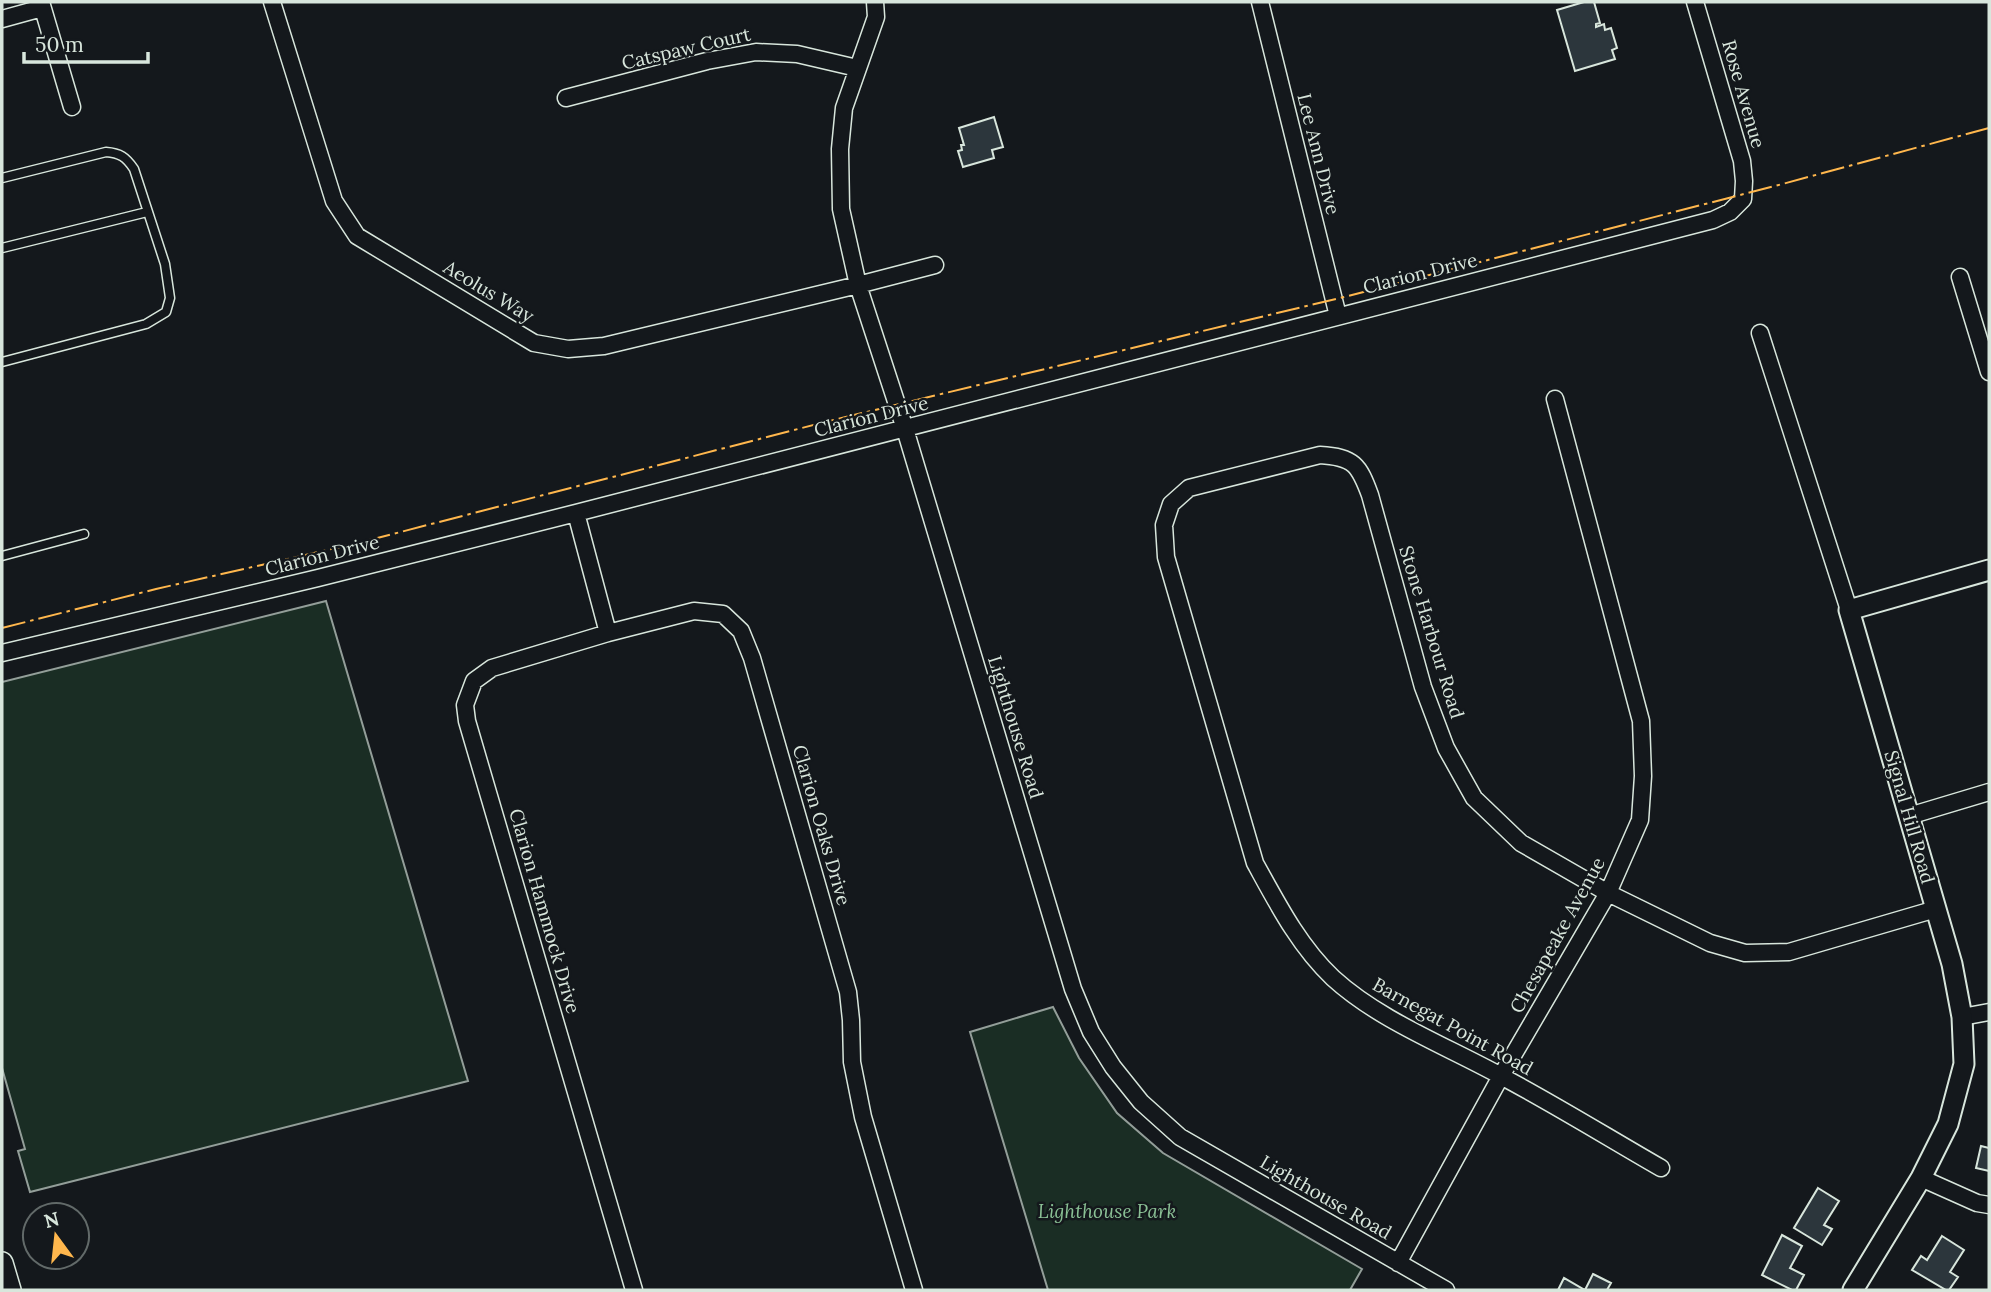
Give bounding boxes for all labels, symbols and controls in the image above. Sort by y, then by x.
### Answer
scale bar [24,21,149,65]
street label: Catspaw Court [619,21,753,74]
text: 50 m [35,31,84,58]
street label: Rose Avenue [1717,37,1771,151]
street label: Lee Ann Drive [1292,91,1346,217]
street label: Clarion Drive [1360,247,1480,299]
street label: Aeolus Way [439,254,539,327]
street label: Clarion Drive [811,390,931,442]
street label: Clarion Drive [262,529,382,581]
street label: Stone Harbour Road [1394,543,1470,721]
street label: Lighthouse Road [983,653,1049,801]
street label: Clarion Oaks Drive [788,742,856,908]
street label: Signal Hill Road [1880,748,1940,886]
street label: Clarion Hammock Drive [504,806,586,1016]
street label: Chesapeake Avenue [1504,853,1610,1017]
street label: Barnegat Point Road [1369,972,1537,1080]
street label: Lighthouse Road [1256,1150,1396,1244]
park label: Lighthouse Park [1038,1199,1176,1223]
north arrow [21,1201,91,1271]
text: N [41,1206,62,1233]

